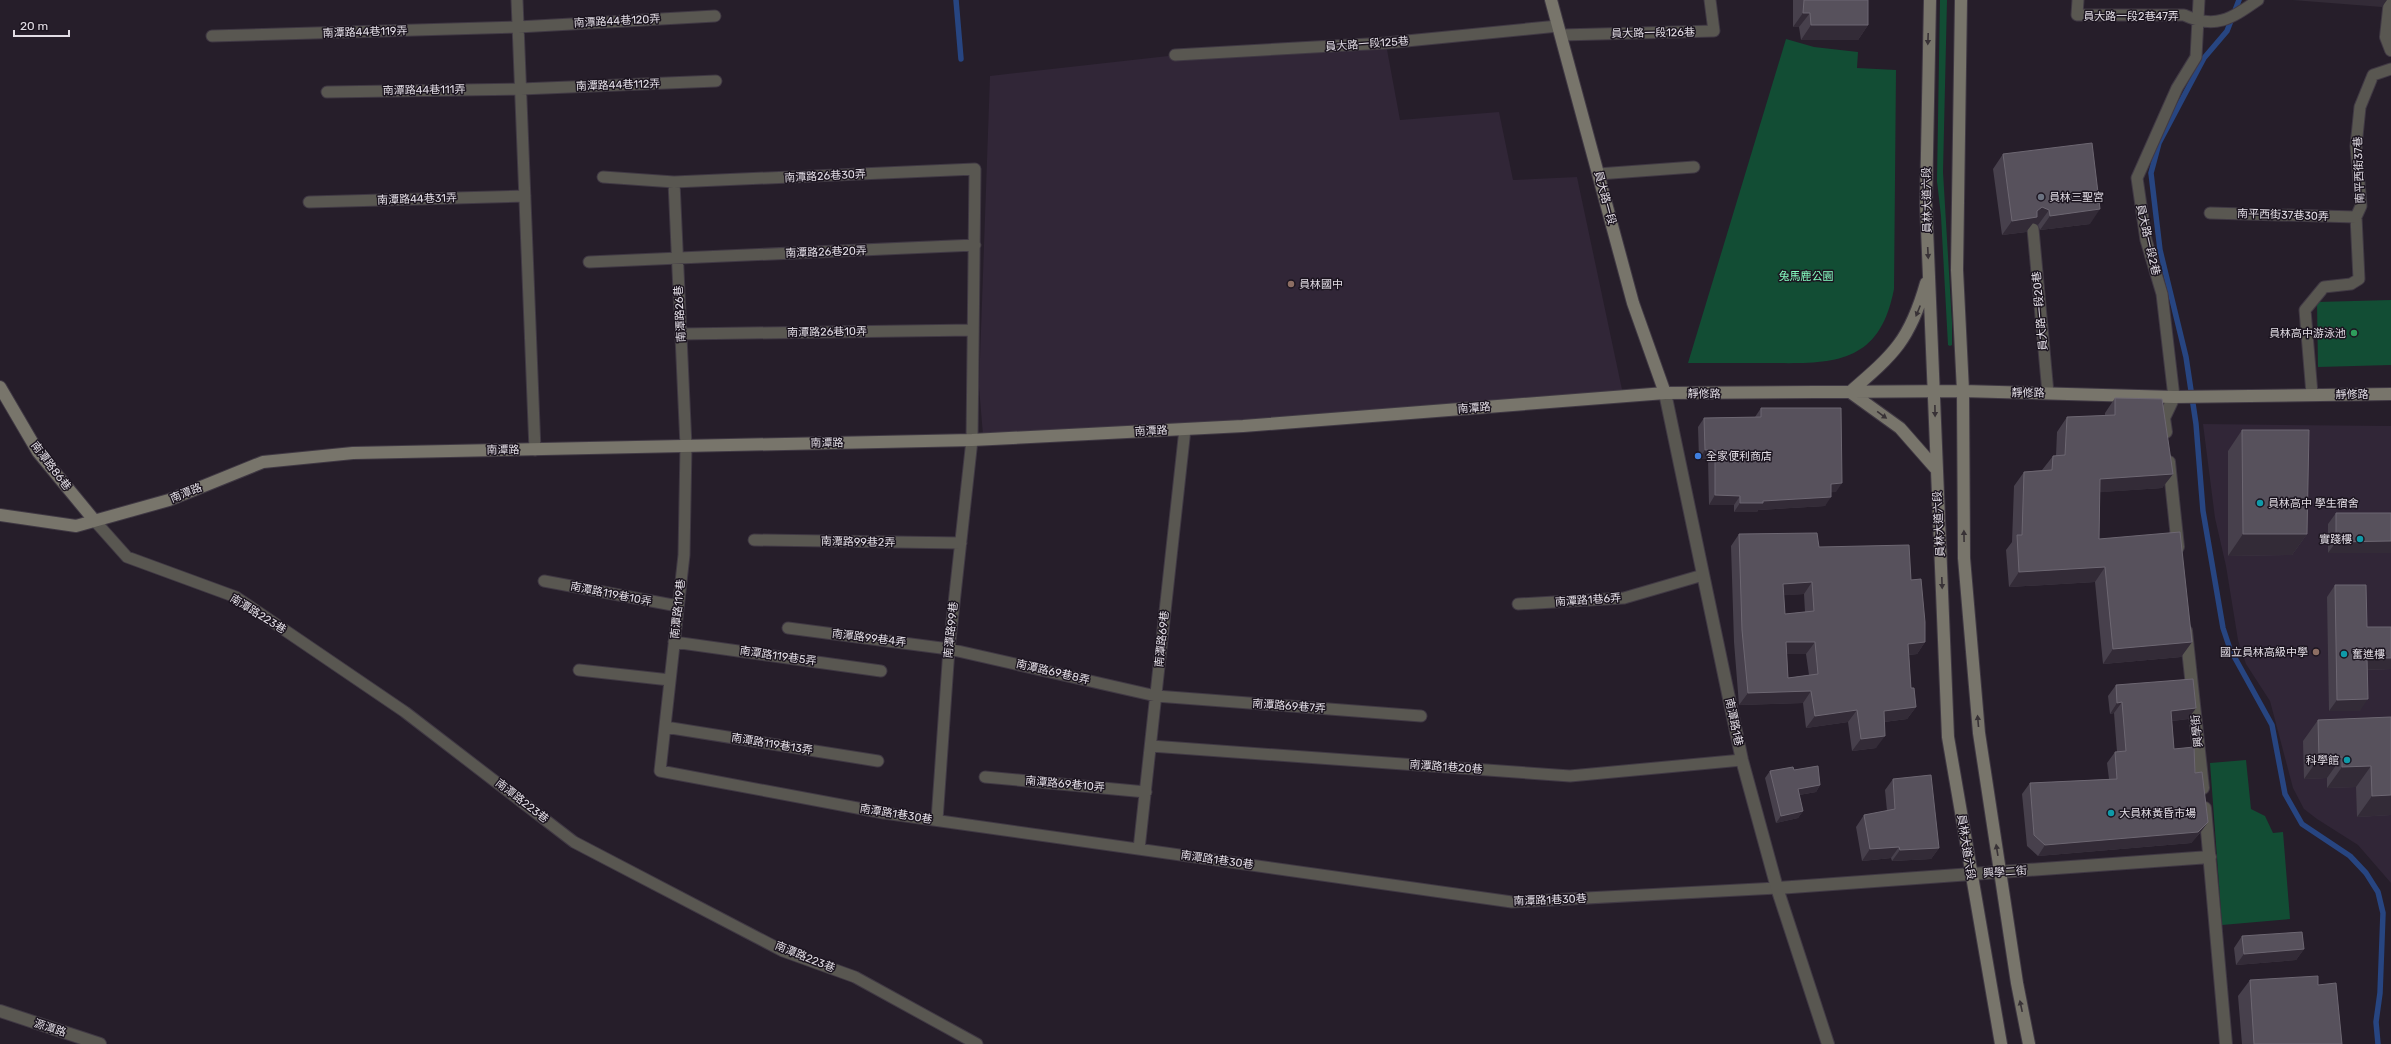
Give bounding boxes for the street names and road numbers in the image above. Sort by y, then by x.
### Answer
street label: 員大路一段2巷47弄 [2083,10,2179,23]
street label: 南潭路44巷120弄 [573,12,661,30]
street label: 南潭路44巷119弄 [322,24,408,40]
street label: 員大路一段126巷 [1611,26,1695,40]
street label: 員大路一段125巷 [1325,35,1409,53]
street label: 南潭路44巷112弄 [576,77,660,93]
street label: 南潭路44巷111弄 [382,83,466,97]
street label: 南平西街37巷 [2351,136,2367,204]
street label: 南潭路26巷30弄 [784,167,866,185]
street label: 員林大道六段 [1920,167,1934,233]
street label: 員大路一段 [1592,170,1618,226]
street label: 南潭路44巷31弄 [377,191,457,207]
street label: 員大路一段2巷 [2134,203,2162,277]
street label: 南平西街37巷30弄 [2237,207,2329,223]
street label: 南潭路26巷20弄 [785,244,867,260]
street label: 員大路一段20巷 [2030,271,2050,351]
street label: 南潭路26巷 [672,285,688,343]
street label: 南潭路26巷10弄 [787,325,867,339]
street label: 靜修路 [2011,386,2045,400]
street label: 靜修路 [1687,387,1721,401]
street label: 靜修路 [2336,388,2369,401]
street label: 南潭路 [1457,400,1491,416]
street label: 南潭路 [1134,424,1168,438]
street label: 南潭路 [810,436,844,450]
street label: 南潭路86巷 [28,439,74,493]
street label: 南潭路 [486,443,520,457]
street label: 南潭路 [168,481,204,505]
street label: 員林大道六段 [1931,491,1947,557]
street label: 南潭路99巷2弄 [821,535,895,549]
street label: 南潭路119巷 [668,579,688,639]
street label: 南潭路119巷10弄 [569,580,653,608]
street label: 南潭路1巷6弄 [1554,591,1622,609]
street label: 南潭路223巷 [228,592,288,636]
street label: 南潭路99巷 [942,601,960,659]
street label: 南潭路69巷 [1153,610,1171,668]
street label: 南潭路99巷4弄 [831,627,907,649]
street label: 南潭路119巷5弄 [739,644,817,668]
street label: 南潭路69巷8弄 [1015,657,1091,687]
street label: 南潭路69巷7弄 [1252,697,1326,715]
street label: 南潭路1巷 [1723,697,1745,747]
street label: 興學街 [2189,714,2205,748]
street label: 南潭路119巷13弄 [730,731,814,757]
street label: 南潭路1巷20巷 [1409,758,1483,776]
street label: 南潭路69巷10弄 [1025,774,1105,794]
street label: 南潭路223巷 [493,776,551,826]
street label: 南潭路1巷30巷 [859,802,933,826]
street label: 員林大道六段 [1954,813,1978,881]
street label: 南潭路1巷30巷 [1180,848,1254,872]
street label: 興學二街 [1983,864,2027,880]
street label: 南潭路1巷30巷 [1513,892,1587,908]
street label: 南潭路223巷 [773,939,837,975]
street label: 源潭路 [32,1017,68,1039]

